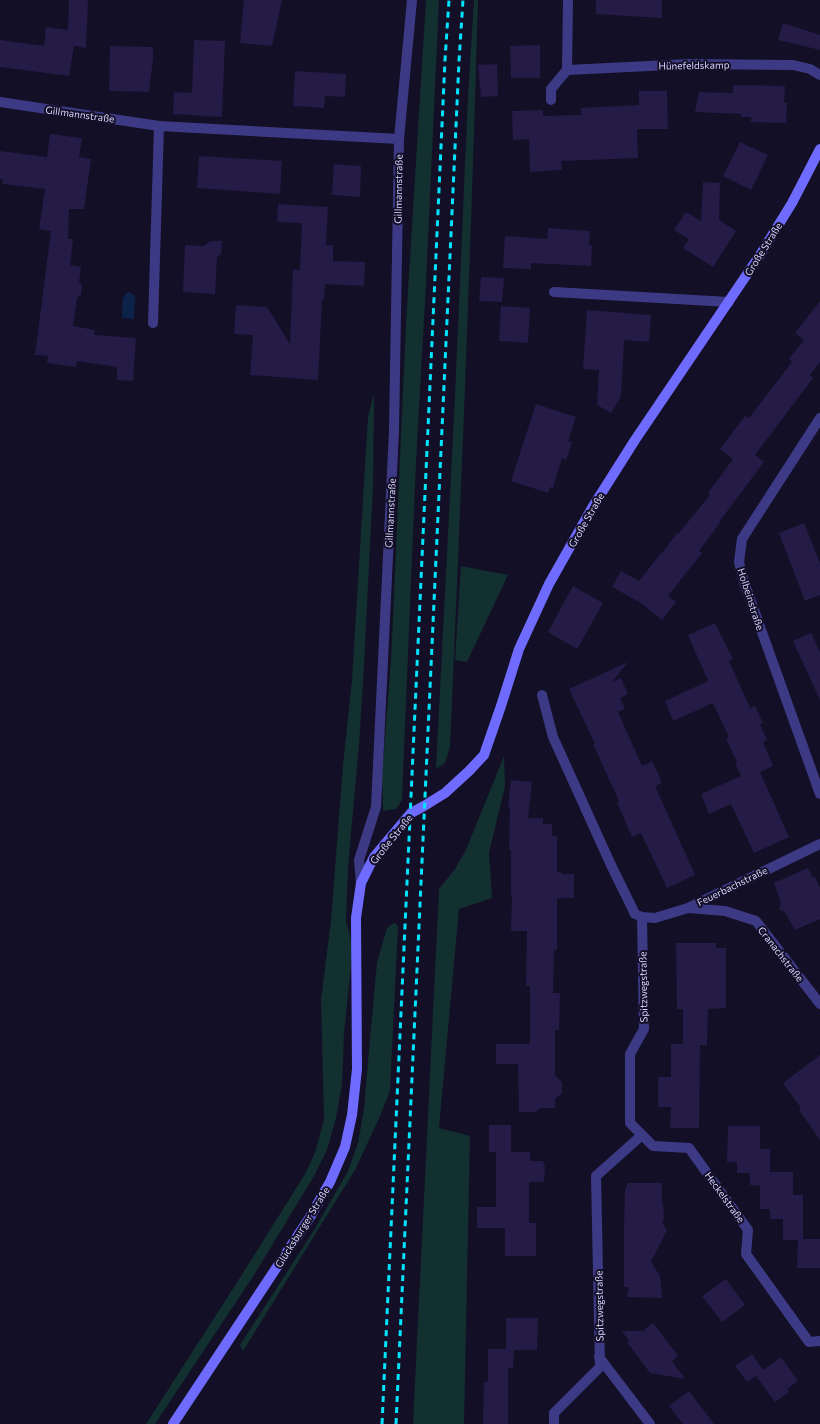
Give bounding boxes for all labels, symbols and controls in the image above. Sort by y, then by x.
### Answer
street label: Hünefeldskamp [658,58,730,72]
street label: Gillmannstraße [45,103,115,125]
street label: Gillmannstraße [391,154,405,224]
street label: Große Straße [742,220,784,278]
street label: Gillmannstraße [382,478,398,548]
street label: Große Straße [566,491,606,549]
street label: Holbeinstraße [735,566,767,632]
street label: Große Straße [367,812,415,866]
street label: Feuerbachstraße [695,864,769,908]
street label: Cranachstraße [756,924,806,984]
street label: Spitzwegstraße [636,951,650,1023]
street label: Heckelstraße [703,1169,747,1225]
street label: Glücksburger Straße [272,1185,332,1269]
street label: Spitzwegstraße [592,1270,606,1342]

